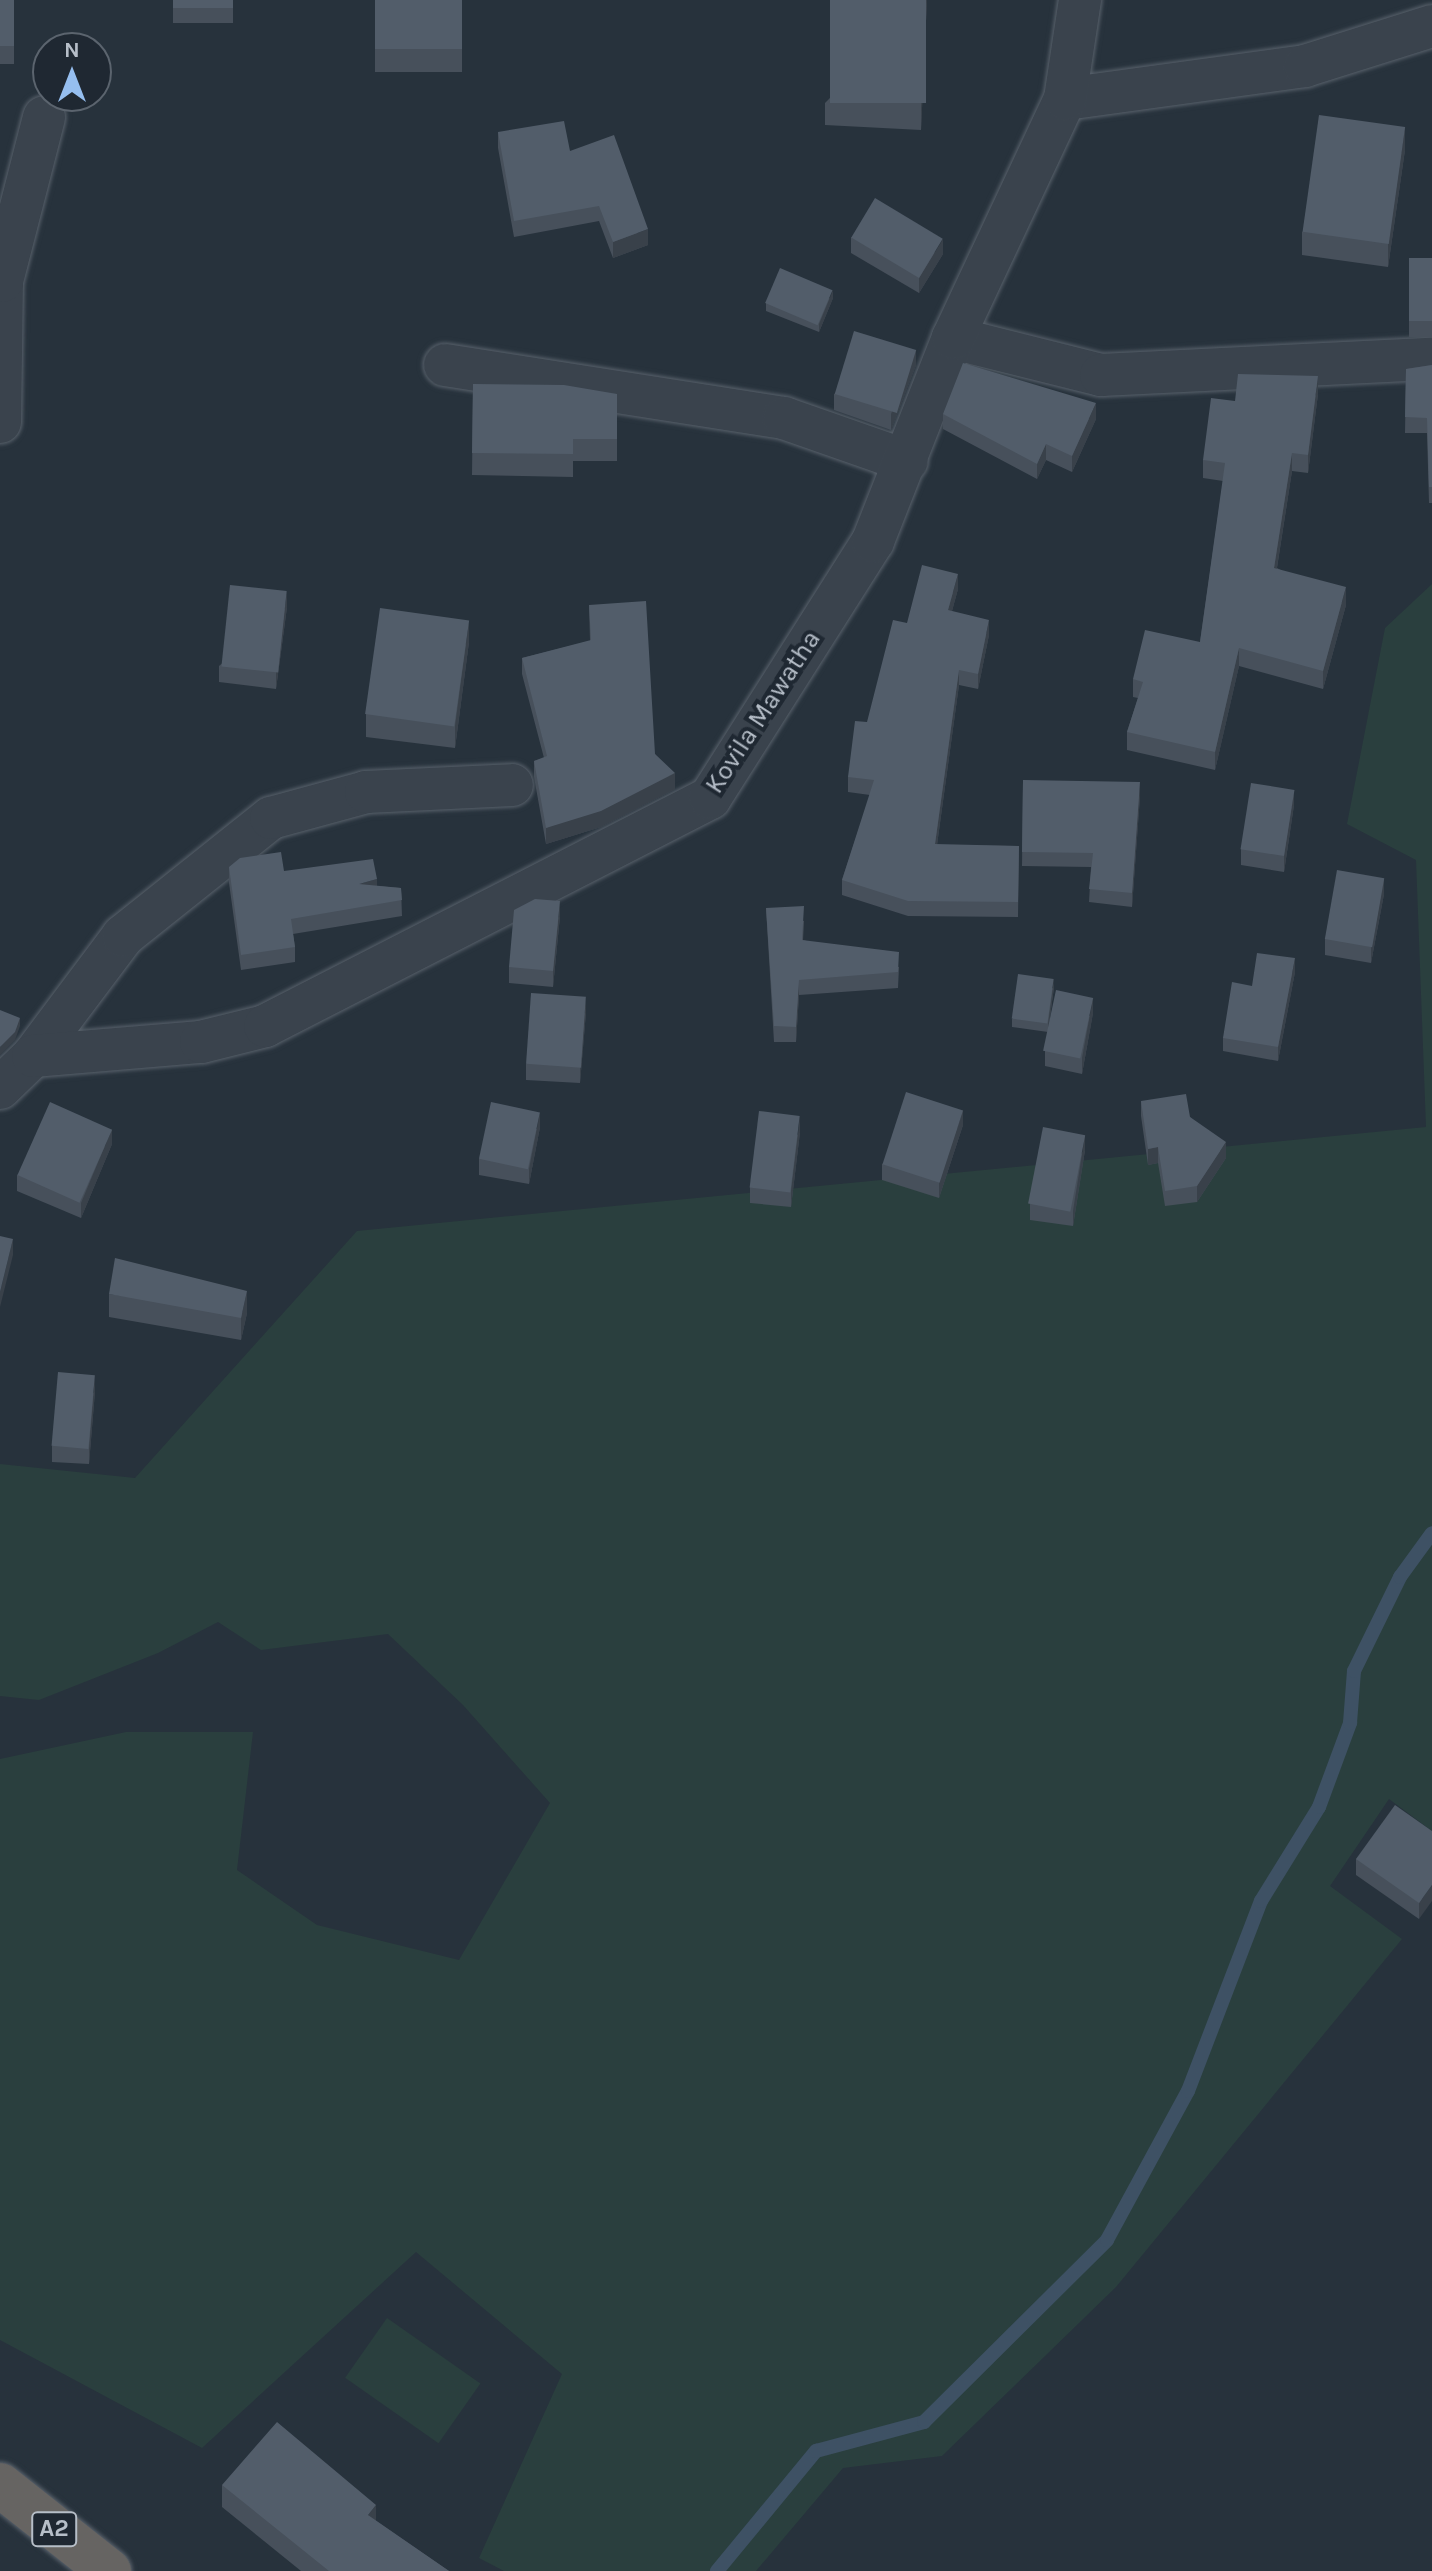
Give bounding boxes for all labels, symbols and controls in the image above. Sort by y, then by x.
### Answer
north arrow [32,32,112,112]
text: N [64,37,80,63]
street label: Kovila Mawatha [699,625,827,799]
road number: A2 [30,2509,78,2549]

